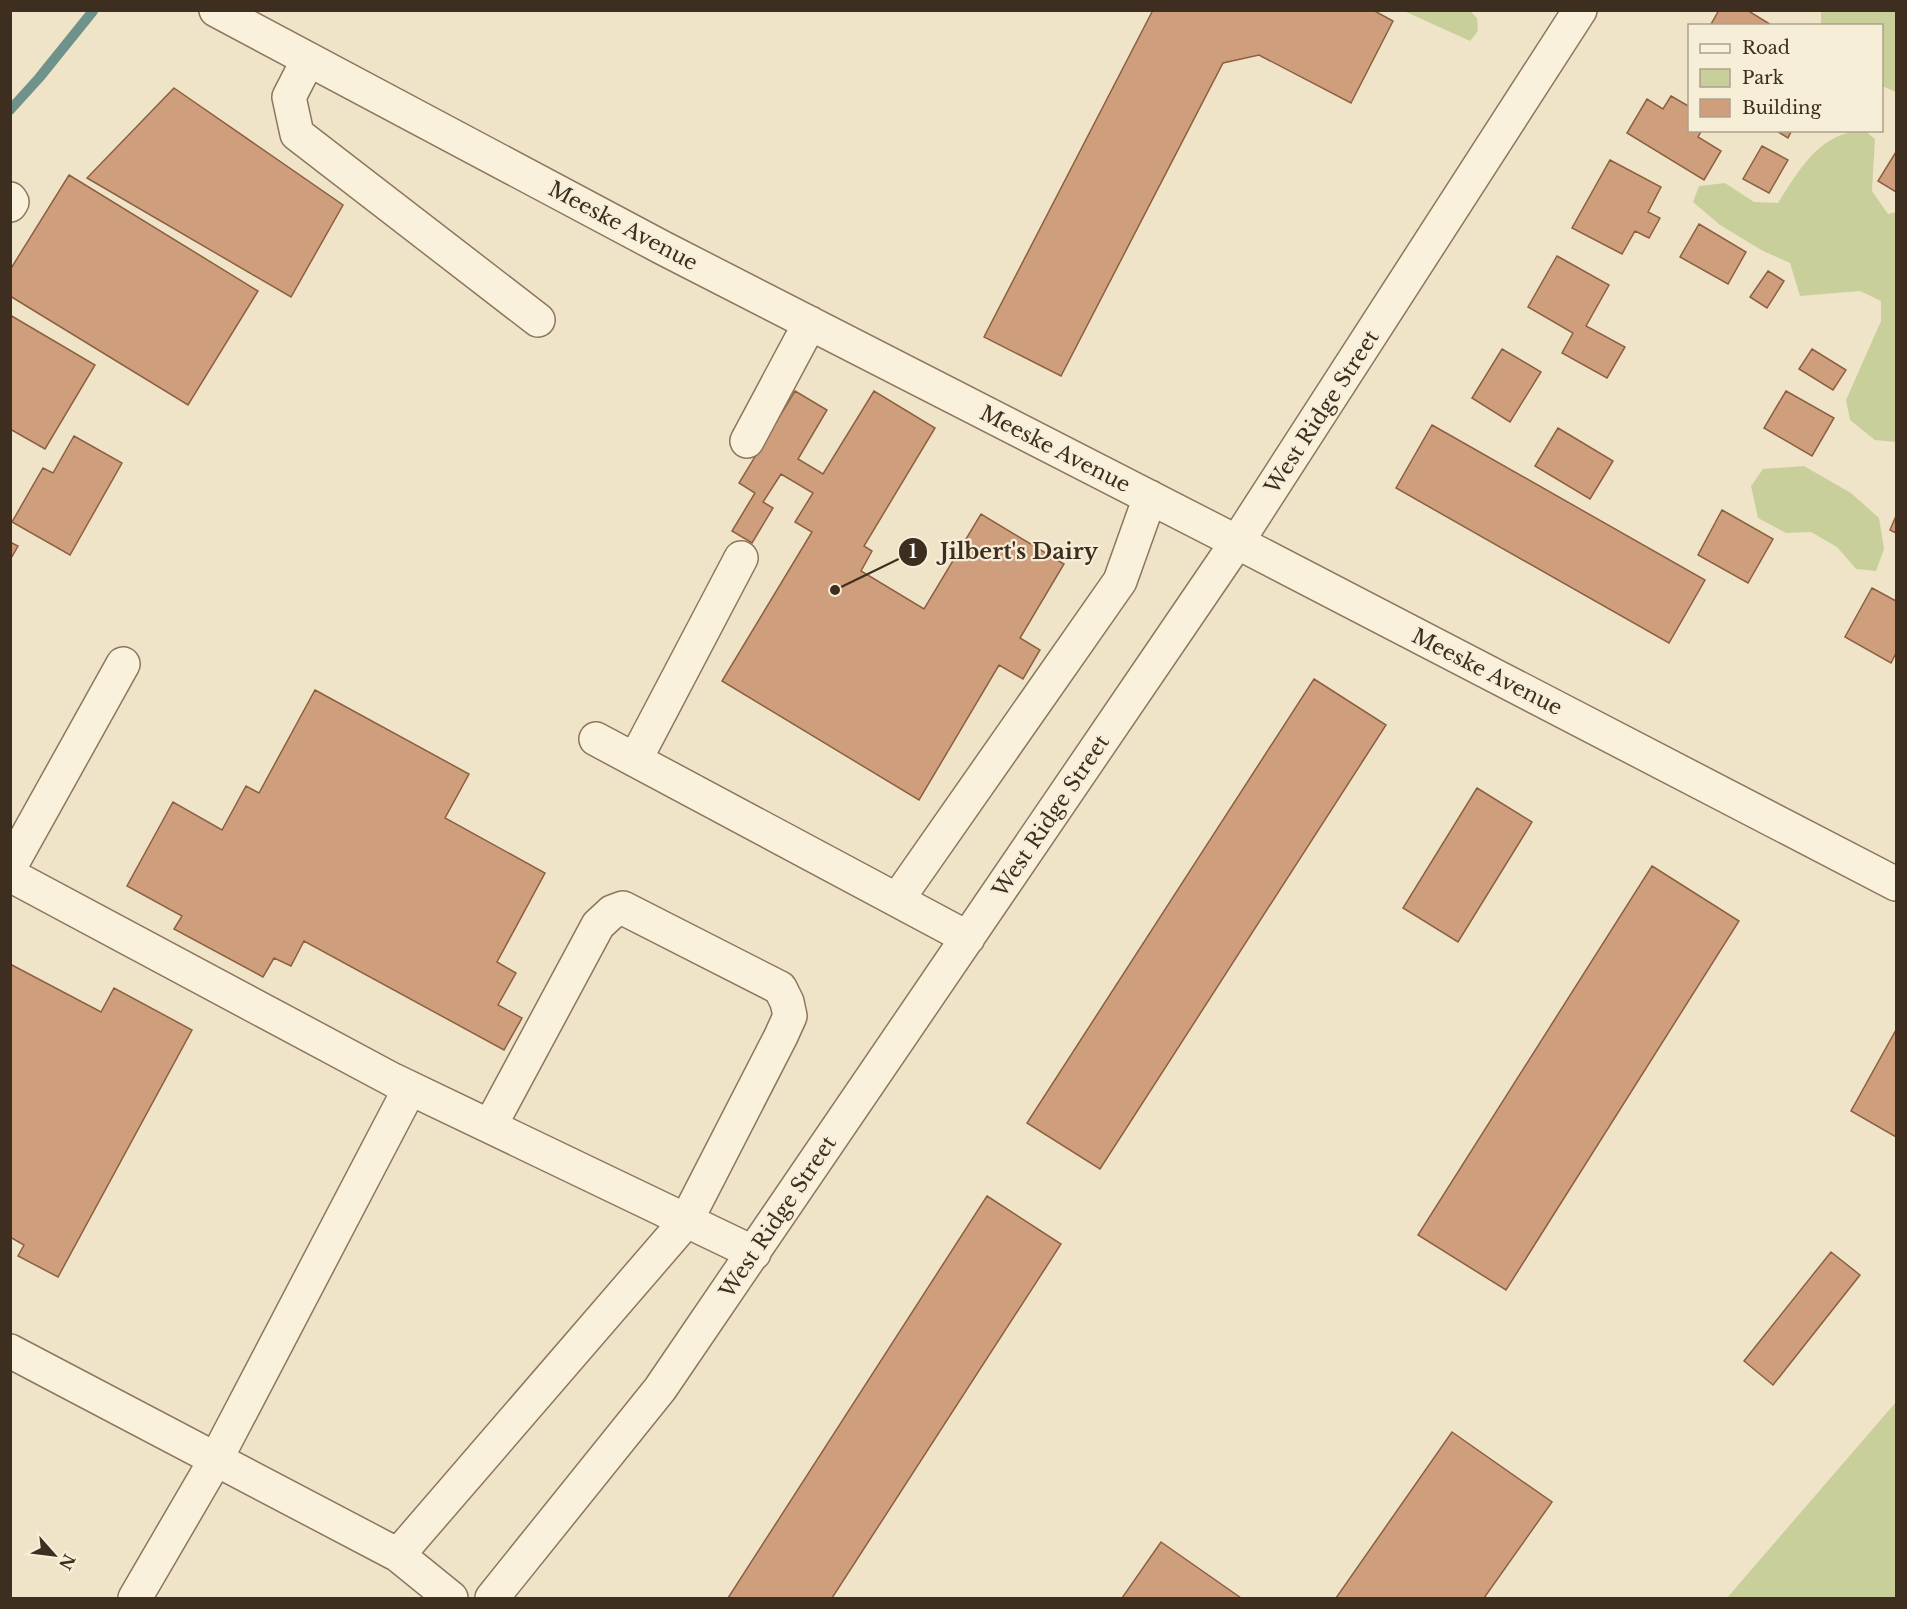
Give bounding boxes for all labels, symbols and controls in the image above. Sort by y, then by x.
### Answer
legend [1688,24,1883,132]
text: Road [1742,37,1790,59]
text: Park [1742,67,1784,89]
text: Building [1742,97,1821,119]
street label: Meeske Avenue [544,176,702,276]
street label: West Ridge Street [1259,325,1385,500]
street label: Meeske Avenue [975,400,1135,498]
callout: Jilbert's Dairy [898,532,1110,572]
text: Jilbert's Dairy [936,538,1099,565]
text: 1 [909,541,917,563]
street label: Meeske Avenue [1407,623,1567,721]
street label: West Ridge Street [986,730,1115,903]
street label: West Ridge Street [713,1131,842,1304]
north arrow [24,1525,84,1585]
text: N [55,1551,80,1573]

